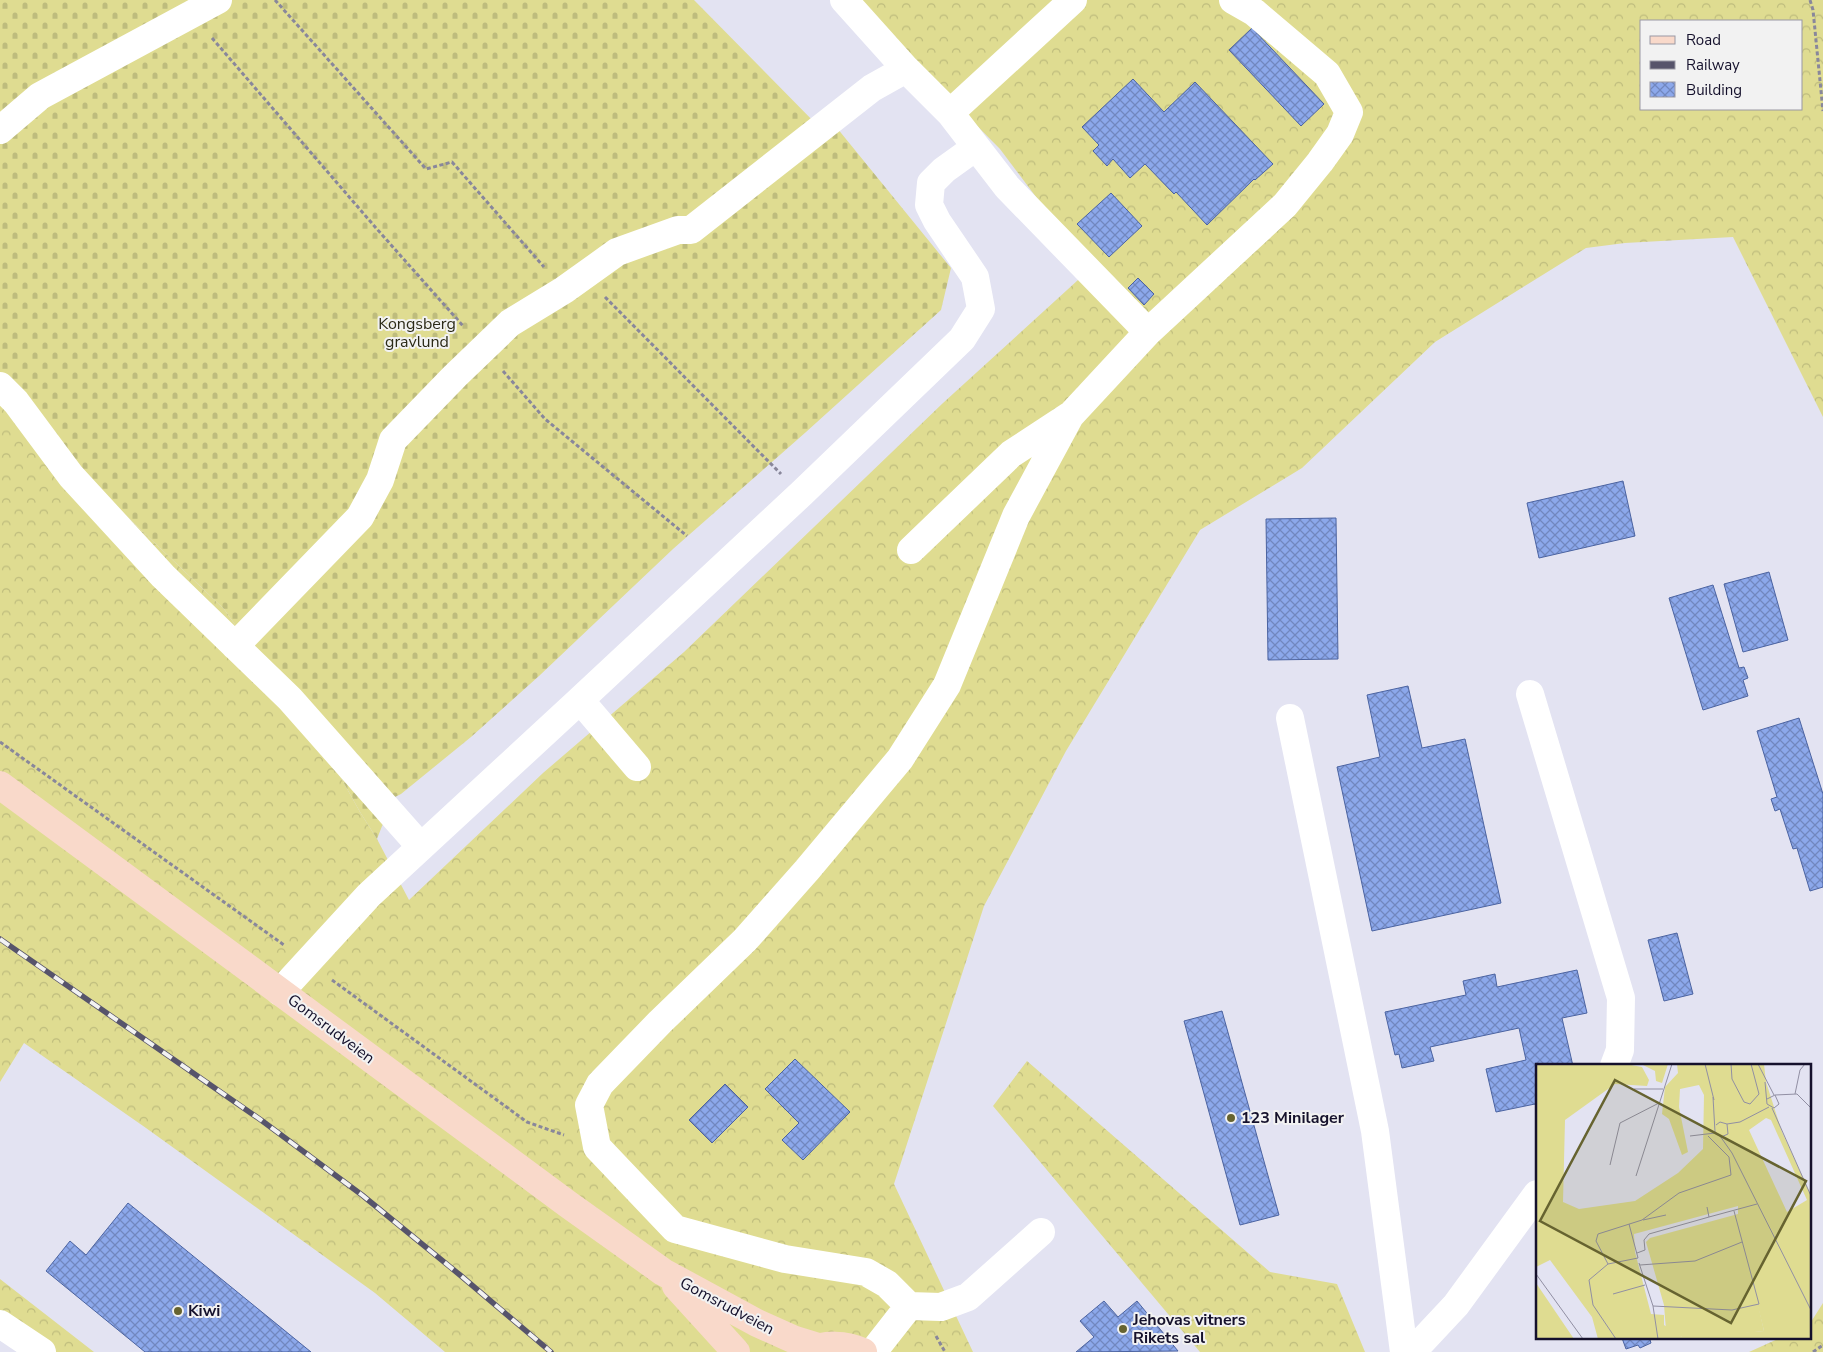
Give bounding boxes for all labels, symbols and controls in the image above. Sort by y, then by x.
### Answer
legend [1640,20,1803,110]
text: Road [1686,30,1721,50]
text: Railway [1686,55,1740,75]
text: Building [1686,80,1742,100]
park label: Kongsberg gravlund [378,313,456,353]
street label: Gomsrudveien [283,989,379,1069]
inset map [1536,1064,1810,1340]
place label: 123 Minilager [1241,1107,1345,1129]
marker: 123 Minilager [1225,1112,1237,1124]
street label: Gomsrudveien [676,1272,778,1340]
place label: Kiwi [188,1300,220,1322]
marker: Kiwi [172,1305,184,1317]
place label: Jehovas vitners Rikets sal [1132,1309,1246,1349]
marker: Jehovas vitners Rikets sal [1117,1323,1129,1335]

